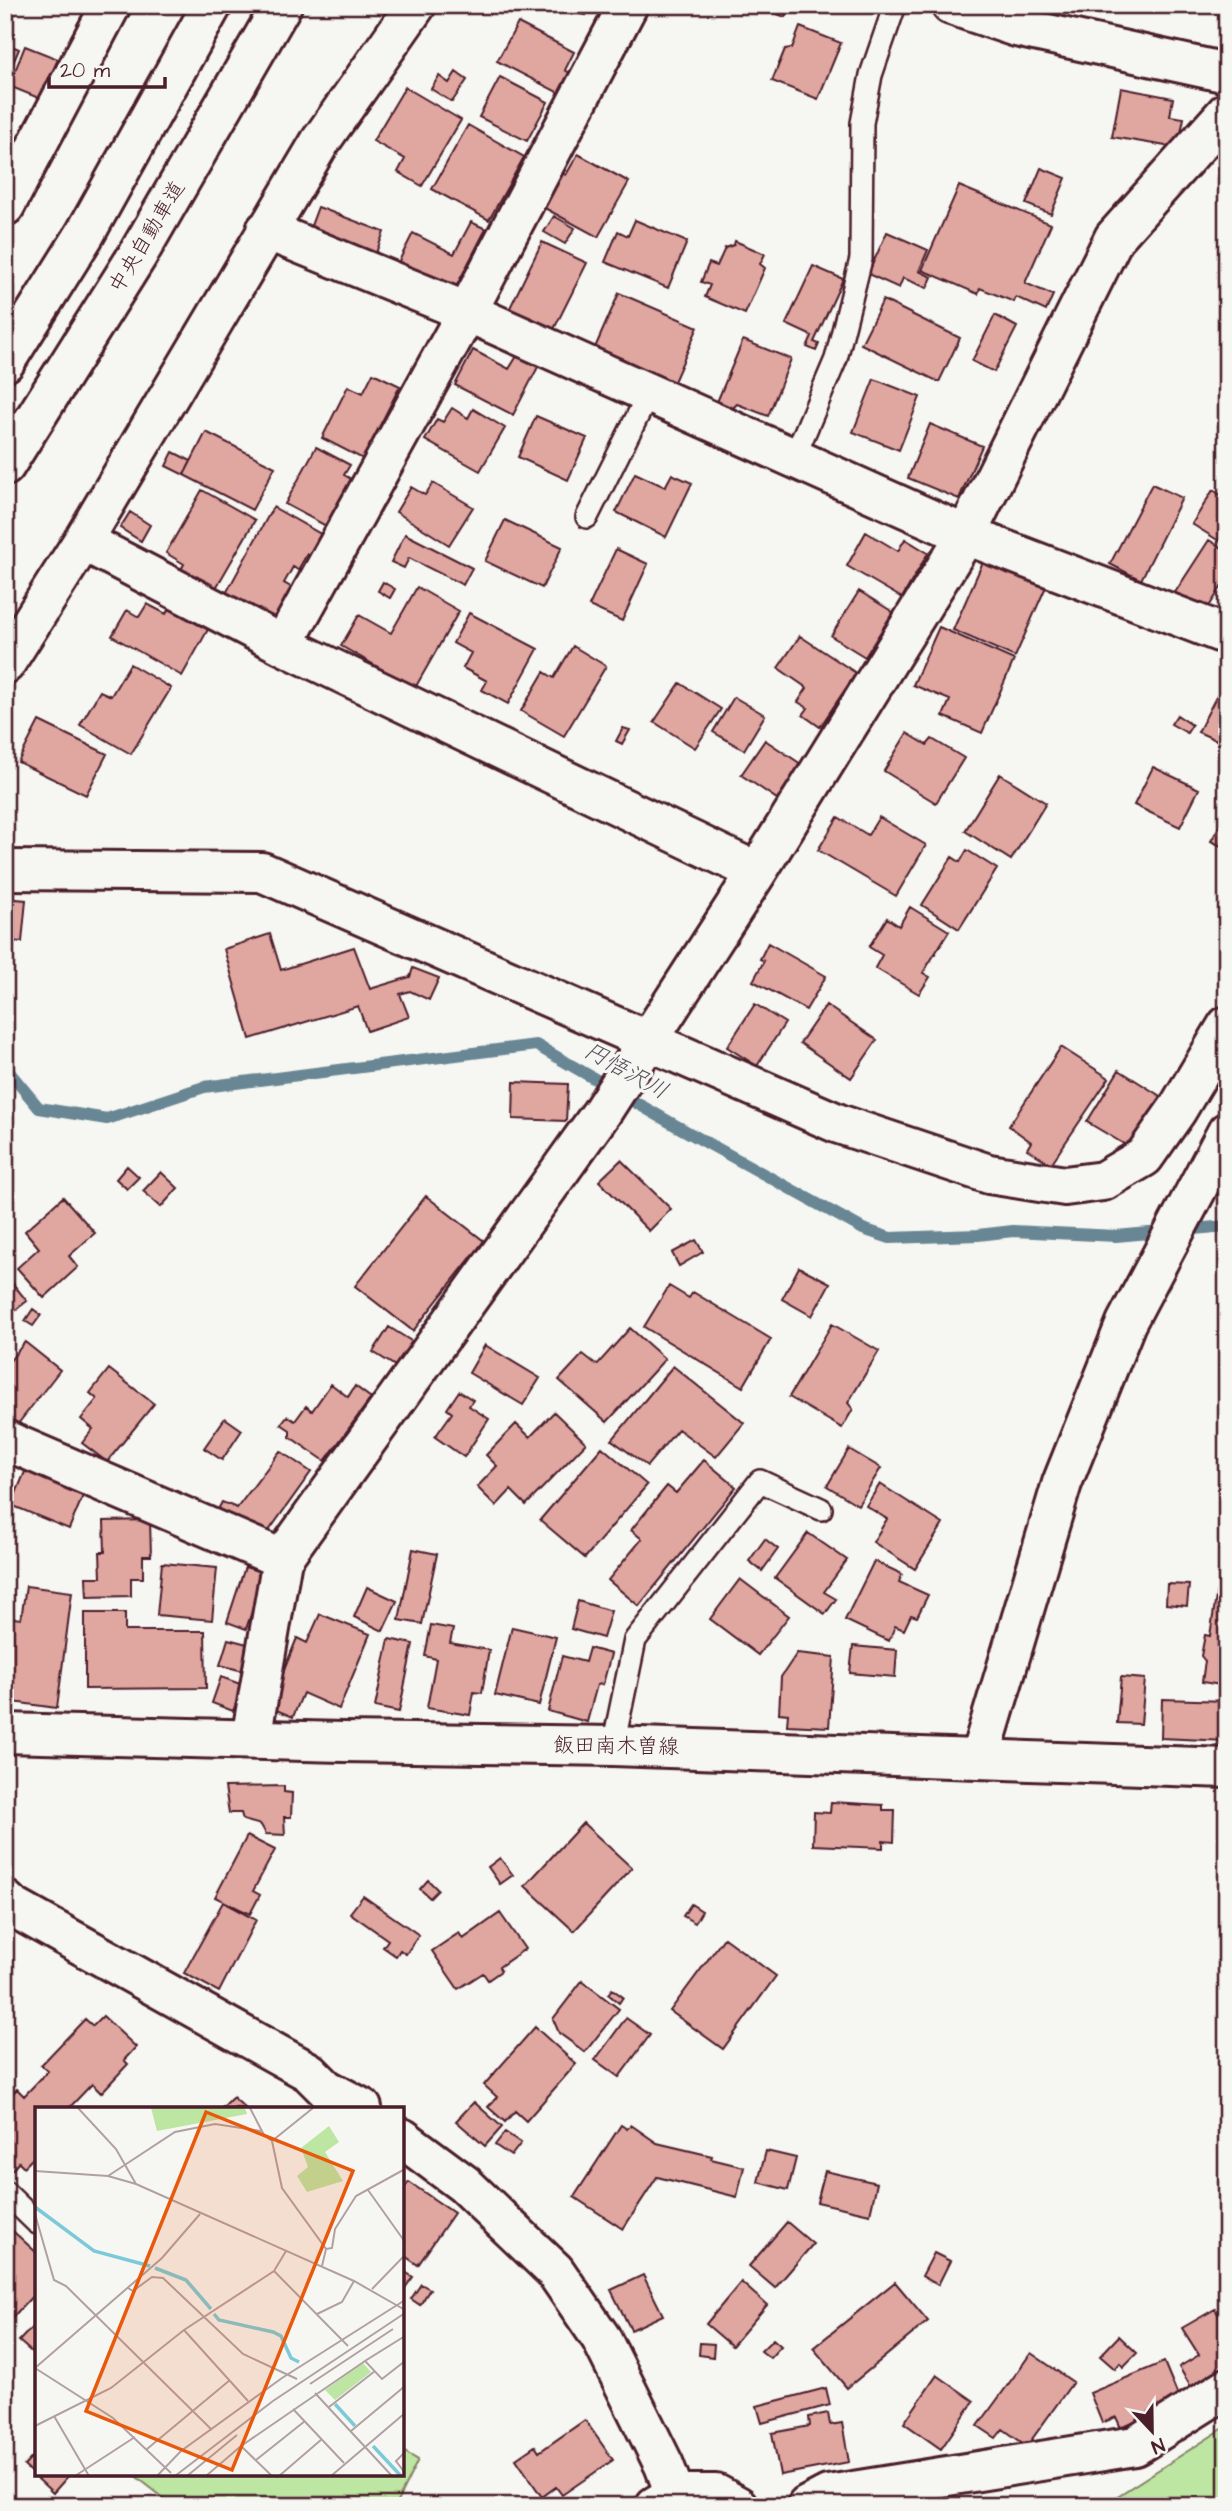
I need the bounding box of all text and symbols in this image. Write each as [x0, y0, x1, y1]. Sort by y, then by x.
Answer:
scale bar [49, 46, 164, 90]
text: 20 m [60, 56, 111, 85]
street label: 中央自動車道 [102, 176, 192, 298]
water label: 円悟沢川 [578, 1035, 674, 1107]
street label: 飯田南木曽線 [553, 1730, 679, 1762]
inset map [35, 2107, 404, 2476]
north arrow [1116, 2396, 1186, 2466]
text: N [1147, 2431, 1168, 2460]

